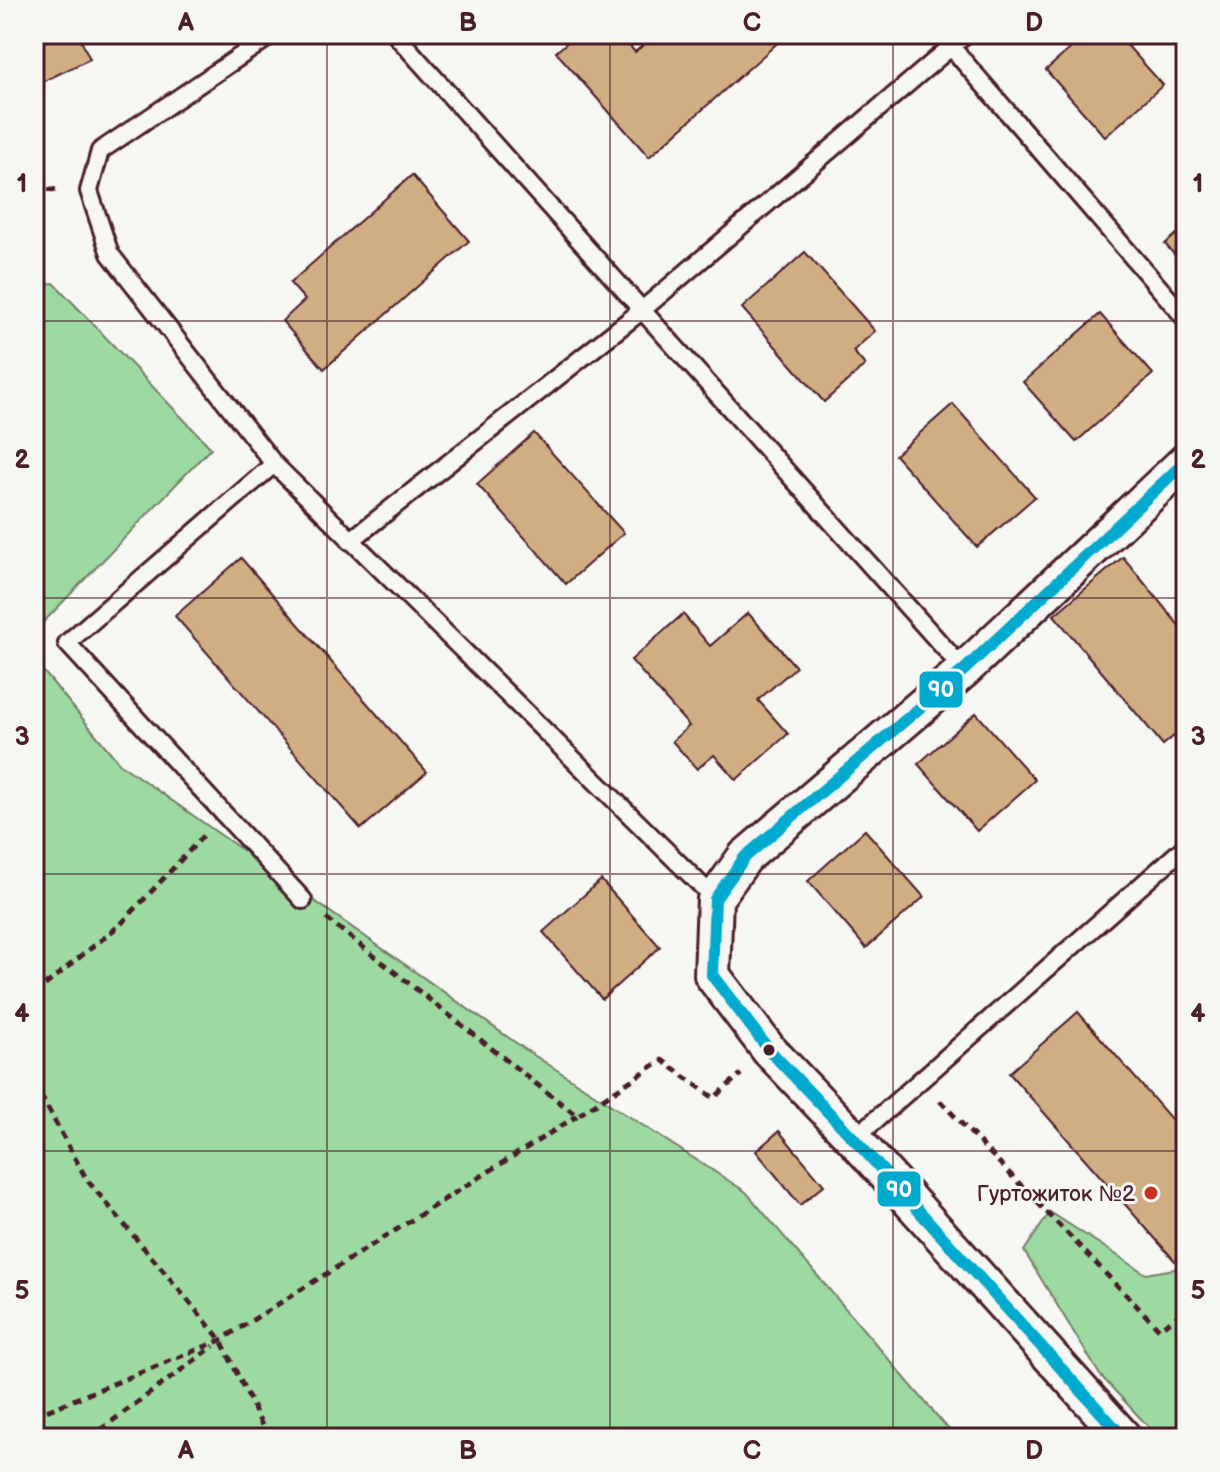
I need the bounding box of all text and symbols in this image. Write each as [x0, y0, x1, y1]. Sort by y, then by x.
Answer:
text: A [177, 8, 194, 39]
text: B [459, 8, 477, 39]
text: C [743, 8, 761, 39]
text: D [1025, 8, 1043, 39]
text: 1 [17, 169, 27, 200]
text: 1 [1193, 169, 1203, 200]
text: 2 [14, 445, 30, 476]
text: 2 [1190, 445, 1206, 476]
line badge: 90 [918, 670, 964, 709]
text: 90 [928, 677, 954, 704]
text: 3 [14, 722, 30, 753]
text: 3 [1190, 722, 1206, 753]
text: 4 [14, 999, 30, 1030]
text: 4 [1190, 999, 1206, 1030]
unlabelled marker [761, 1042, 777, 1058]
line badge: 90 [876, 1170, 922, 1208]
text: 90 [886, 1177, 912, 1204]
place label: Гуртожиток №2 [977, 1181, 1135, 1208]
marker: Гуртожиток №2 [1142, 1184, 1160, 1202]
text: 5 [14, 1276, 30, 1307]
text: 5 [1190, 1276, 1206, 1307]
text: A [177, 1436, 194, 1467]
text: B [459, 1436, 477, 1467]
text: C [743, 1436, 761, 1467]
text: D [1025, 1436, 1043, 1467]

